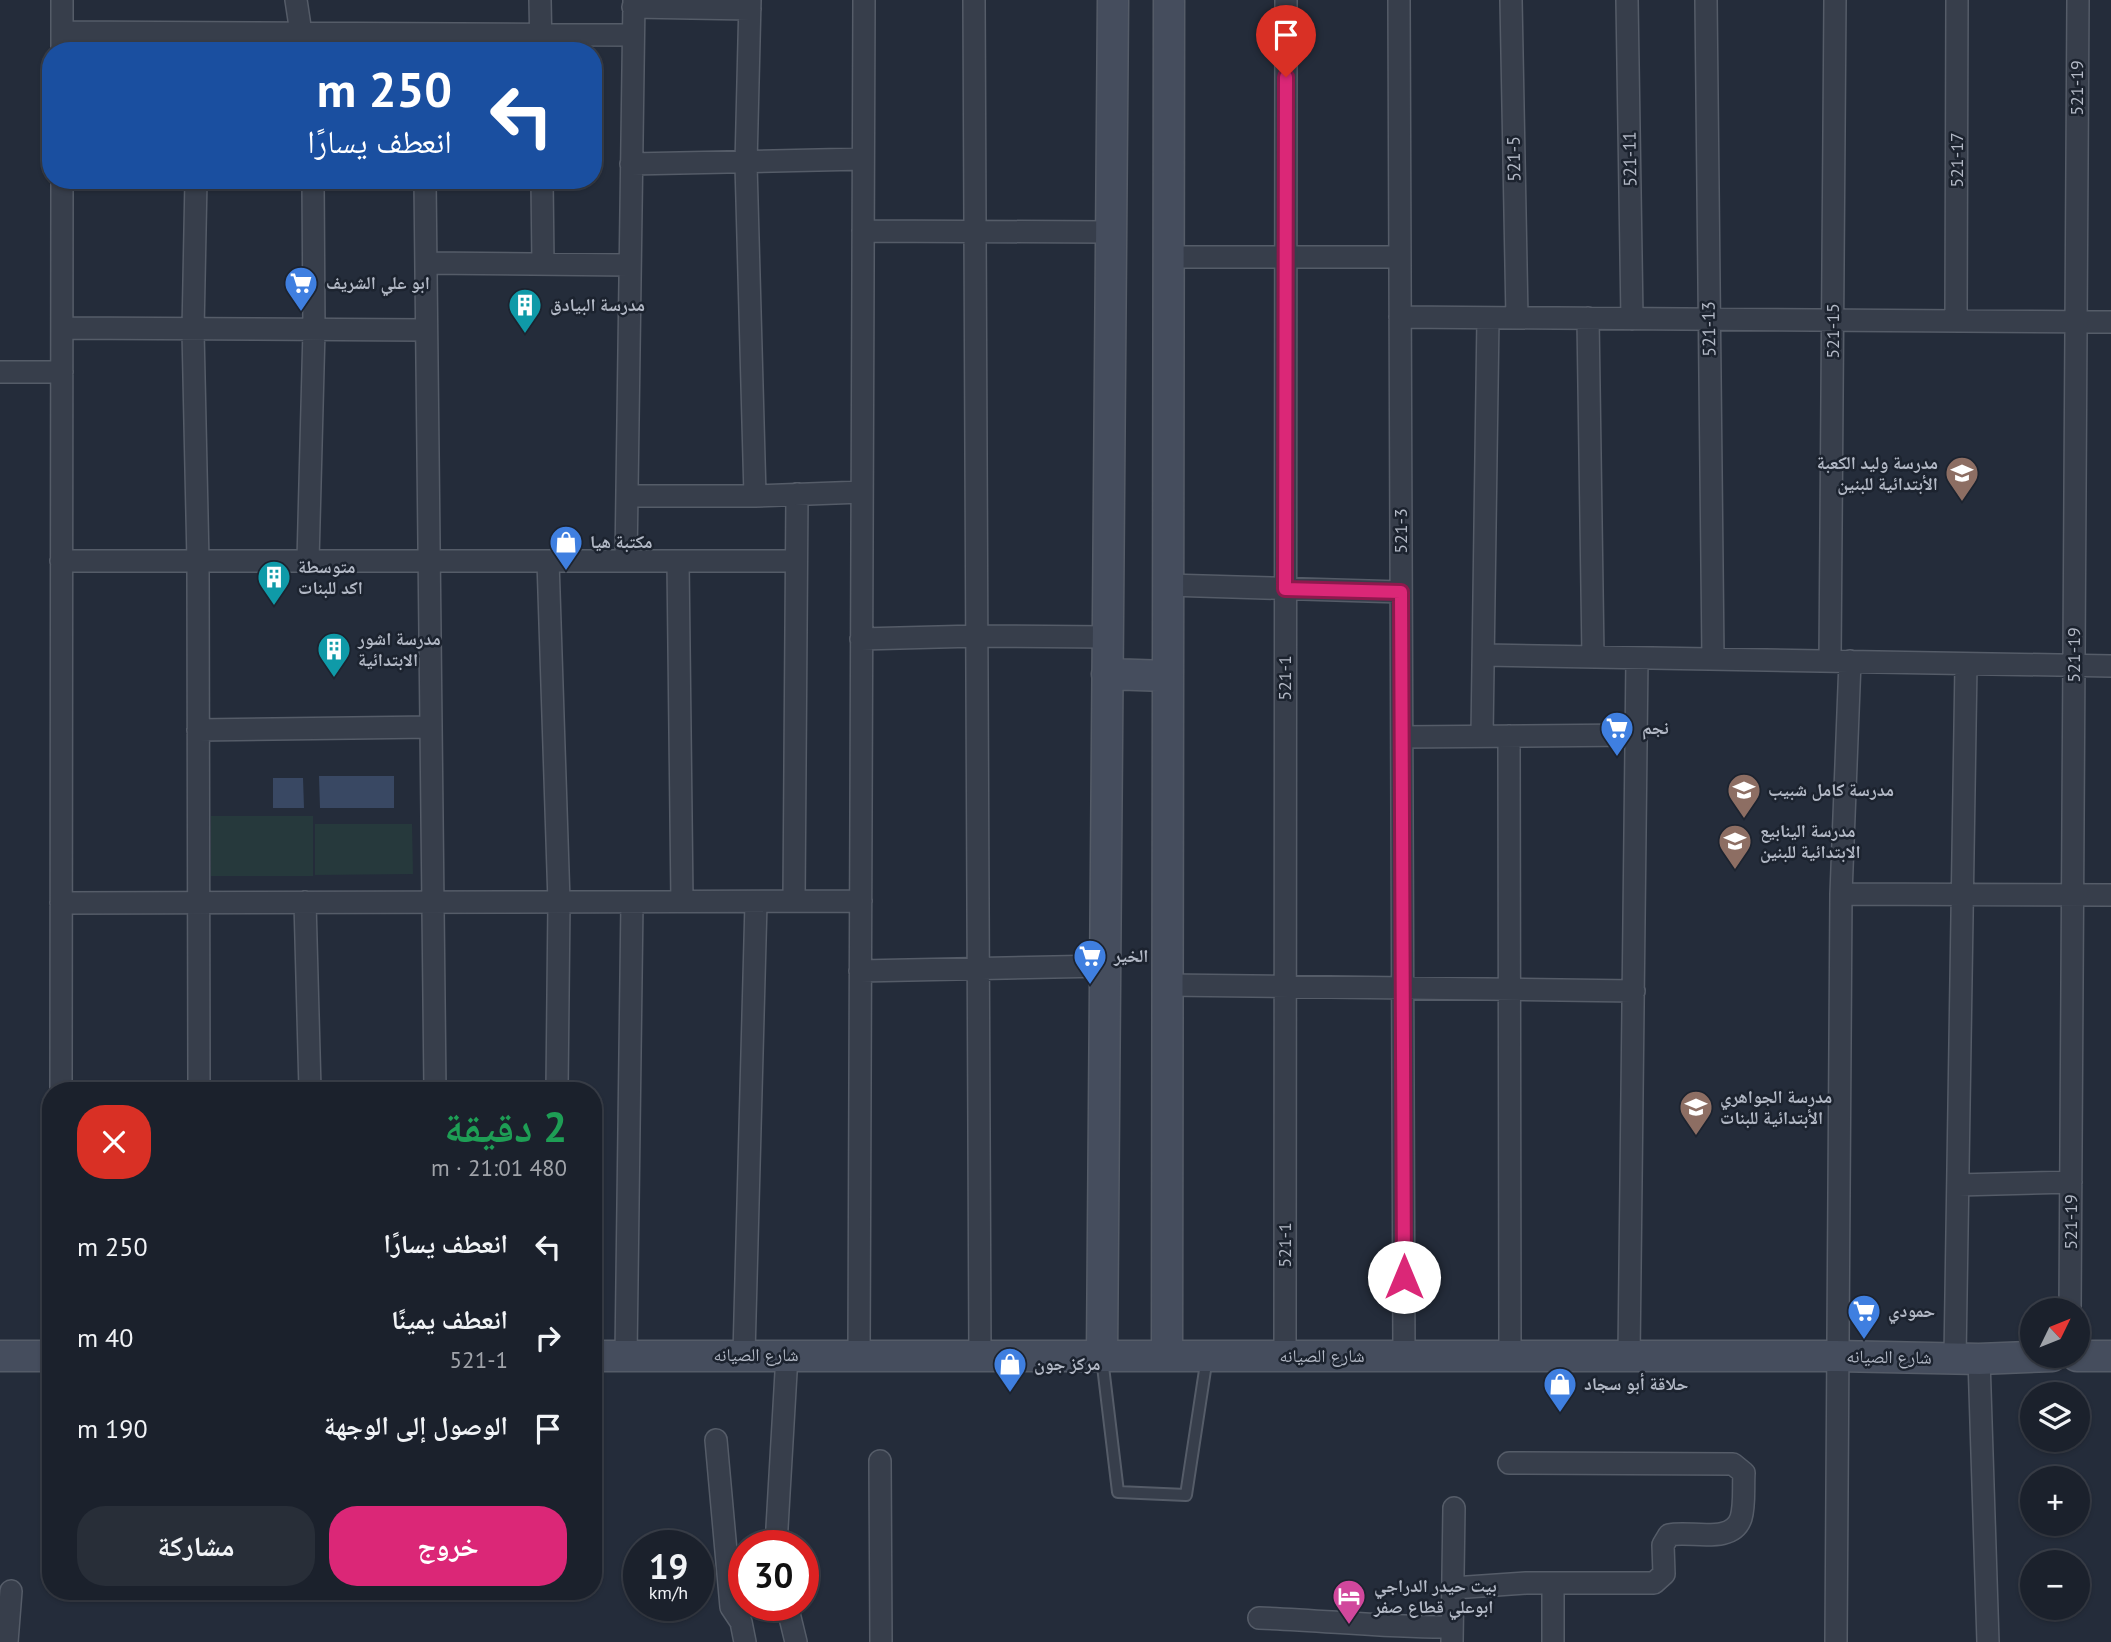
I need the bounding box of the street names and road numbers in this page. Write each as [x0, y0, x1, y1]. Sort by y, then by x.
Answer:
street label: 521-19 [2065, 60, 2088, 116]
street label: 521-11 [1618, 131, 1641, 187]
street label: 521-17 [1945, 132, 1968, 188]
street label: 521-5 [1502, 136, 1525, 182]
street label: 521-13 [1697, 301, 1720, 357]
street label: 521-15 [1821, 303, 1844, 359]
street label: 521-3 [1389, 508, 1412, 554]
street label: 521-19 [2062, 627, 2085, 683]
street label: 521-1 [1273, 655, 1296, 701]
street label: 521-19 [2059, 1194, 2082, 1250]
street label: 521-1 [1273, 1222, 1296, 1268]
street label: شارع الصيانه [713, 1343, 799, 1366]
street label: شارع الصيانه [1279, 1344, 1365, 1367]
street label: شارع الصيانه [1846, 1344, 1932, 1369]

